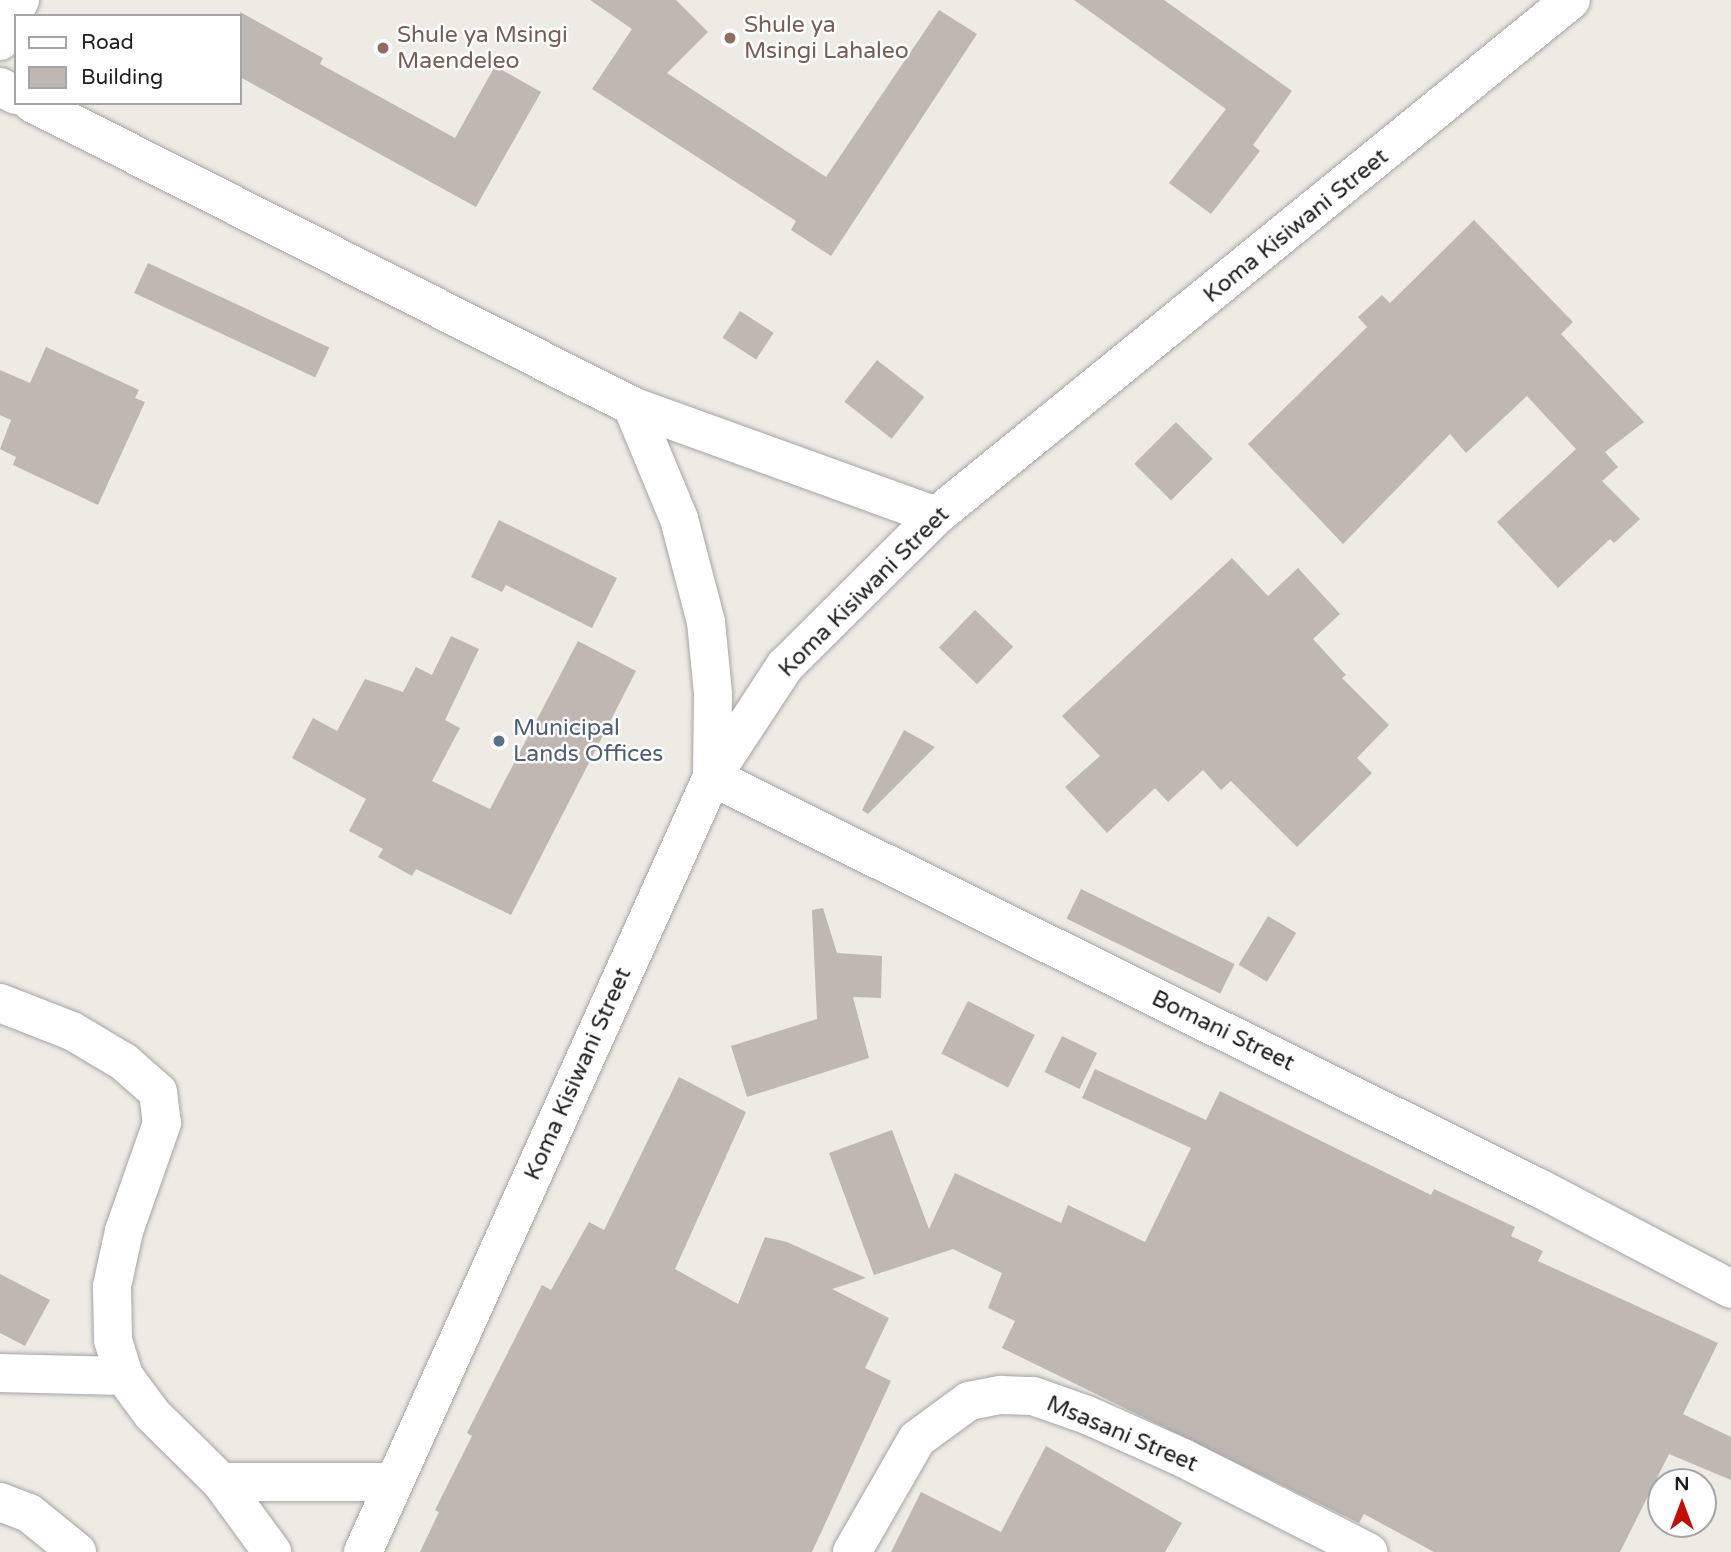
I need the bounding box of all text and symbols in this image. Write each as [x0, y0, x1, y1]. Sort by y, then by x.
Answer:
place label: Shule ya Msingi Lahaleo [744, 11, 909, 65]
legend [14, 14, 242, 105]
place label: Shule ya Msingi Maendeleo [397, 21, 568, 75]
text: Road [81, 30, 134, 55]
marker: Shule ya Msingi Lahaleo [722, 30, 738, 46]
marker: Shule ya Msingi Maendeleo [375, 40, 391, 56]
text: Building [81, 65, 163, 90]
street label: Koma Kisiwani Street [1198, 143, 1394, 309]
street label: Koma Kisiwani Street [773, 501, 955, 683]
place label: Municipal Lands Offices [513, 714, 663, 768]
marker: Municipal Lands Offices [491, 733, 507, 749]
street label: Koma Kisiwani Street [519, 963, 637, 1185]
street label: Bomani Street [1147, 985, 1299, 1077]
street label: Msasani Street [1042, 1390, 1202, 1478]
north arrow [1647, 1468, 1717, 1538]
text: N [1674, 1473, 1690, 1495]

